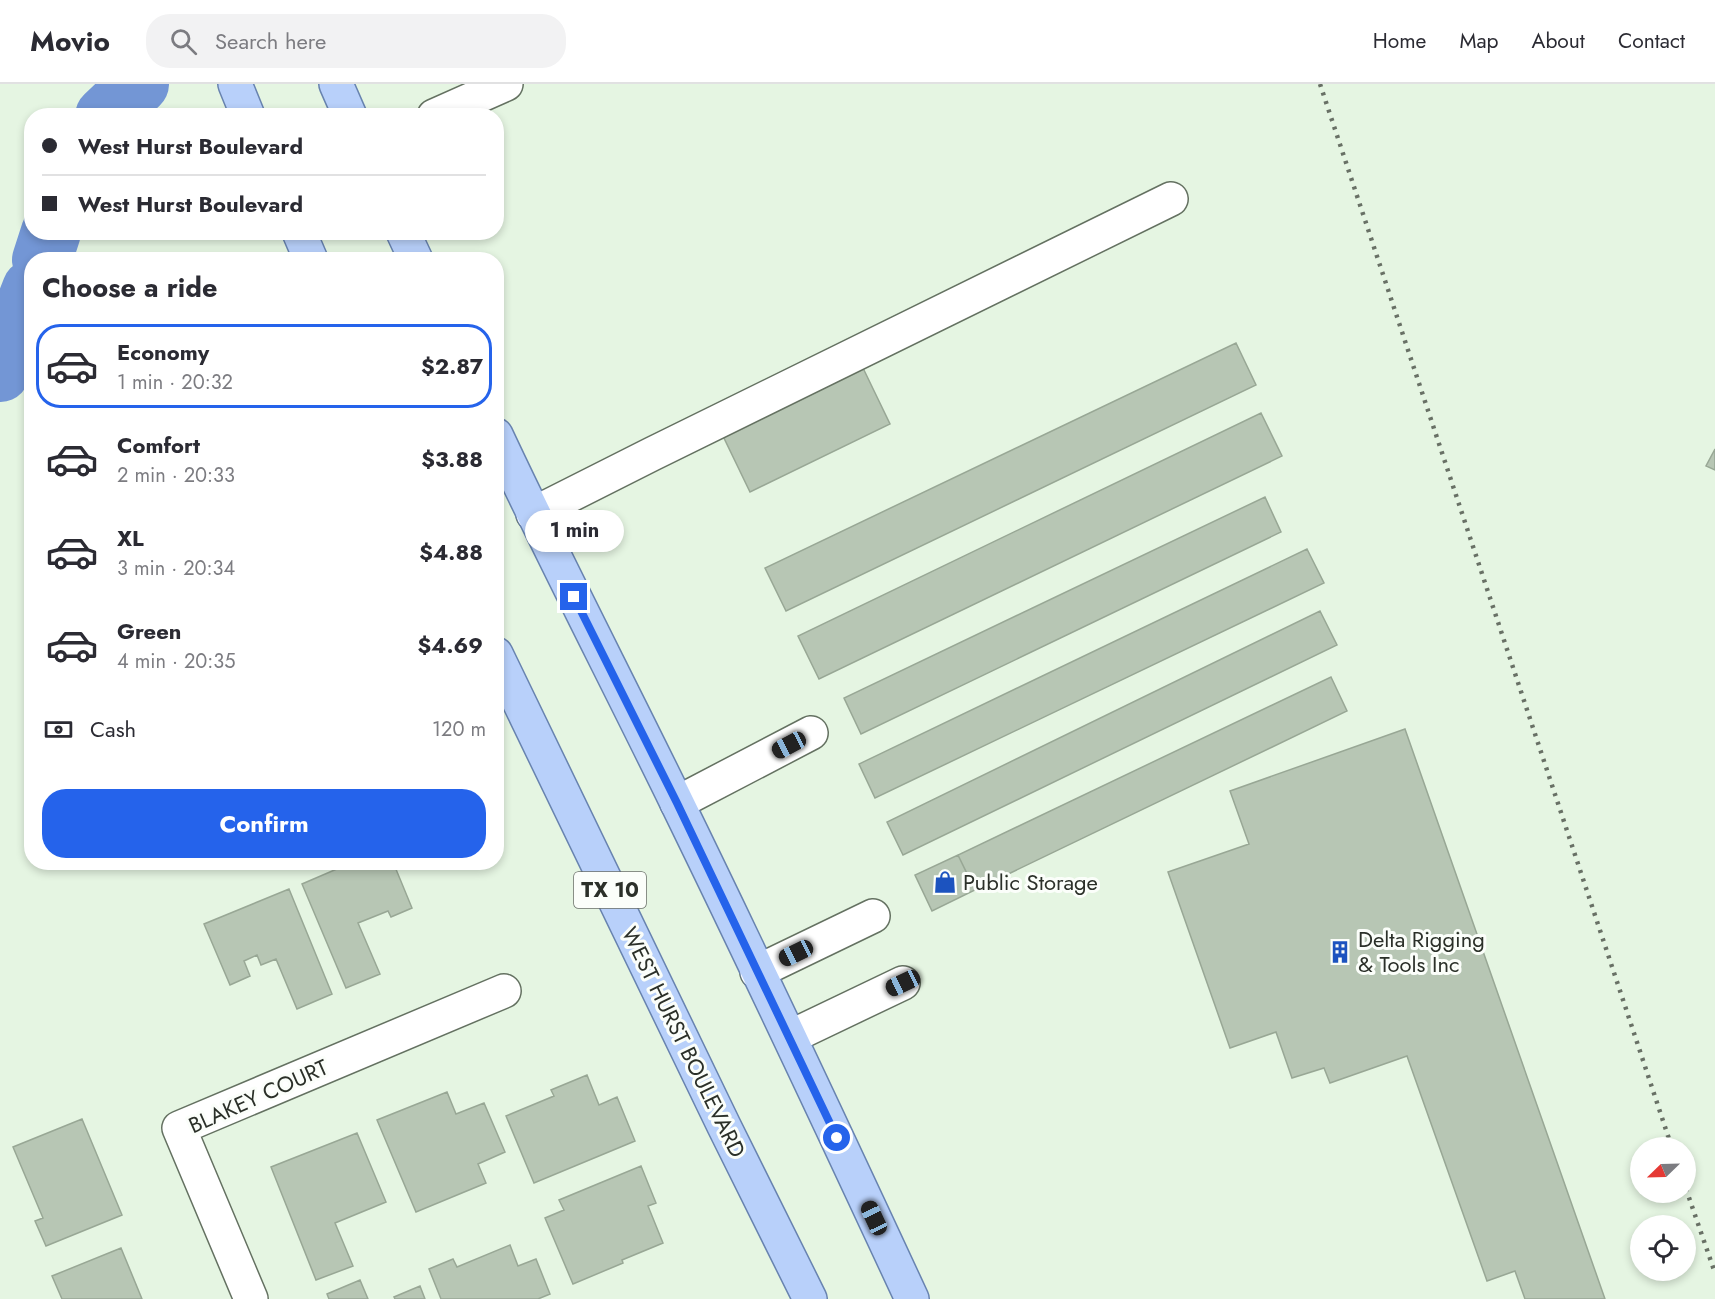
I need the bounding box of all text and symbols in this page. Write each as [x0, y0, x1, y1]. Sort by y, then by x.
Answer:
search box [146, 14, 566, 68]
text: Movio [30, 21, 110, 62]
icon: search [167, 25, 200, 58]
text: Search here [215, 25, 326, 57]
text: Home [1373, 26, 1426, 56]
text: Map [1459, 26, 1499, 56]
text: About [1532, 26, 1585, 56]
text: Contact [1618, 26, 1685, 56]
text: West Hurst Boulevard [78, 130, 303, 162]
text: West Hurst Boulevard [78, 188, 303, 220]
text: Choose a ride [42, 268, 217, 307]
text: Economy [117, 336, 209, 368]
icon: car [45, 339, 99, 393]
text: $2.87 [421, 350, 483, 382]
text: 1 min · 20:32 [117, 368, 233, 397]
text: Comfort [117, 429, 200, 461]
icon: car [45, 432, 99, 486]
text: $3.88 [421, 443, 483, 475]
text: 2 min · 20:33 [117, 461, 235, 490]
callout: 1 min [524, 510, 624, 552]
text: 1 min [550, 516, 599, 545]
text: XL [117, 522, 144, 554]
icon: car [45, 525, 99, 579]
text: $4.88 [419, 536, 483, 568]
text: 3 min · 20:34 [117, 554, 235, 583]
route end [560, 583, 587, 610]
text: Green [117, 615, 181, 647]
icon: car [45, 618, 99, 672]
text: $4.69 [417, 629, 483, 661]
text: 4 min · 20:35 [117, 647, 236, 676]
icon: cash [42, 713, 75, 746]
text: Cash [90, 713, 136, 745]
text: 120 m [432, 715, 486, 744]
car [769, 729, 809, 761]
button: Confirm [42, 789, 486, 858]
place label: Public Storage [963, 866, 1098, 898]
shop icon: Public Storage [932, 869, 958, 895]
road number: TX 10 [574, 872, 646, 908]
street label: WEST HURST BOULEVARD [614, 921, 754, 1163]
place label: Delta Rigging & Tools Inc [1358, 923, 1485, 980]
car [776, 937, 816, 969]
building icon: Delta Rigging & Tools Inc [1327, 939, 1353, 965]
car [883, 967, 923, 999]
street label: BLAKEY COURT [183, 1051, 334, 1141]
route start [823, 1124, 850, 1151]
north arrow [1630, 1137, 1696, 1203]
map controls [1630, 1137, 1696, 1281]
car [858, 1198, 890, 1238]
button: locate [1630, 1215, 1696, 1281]

